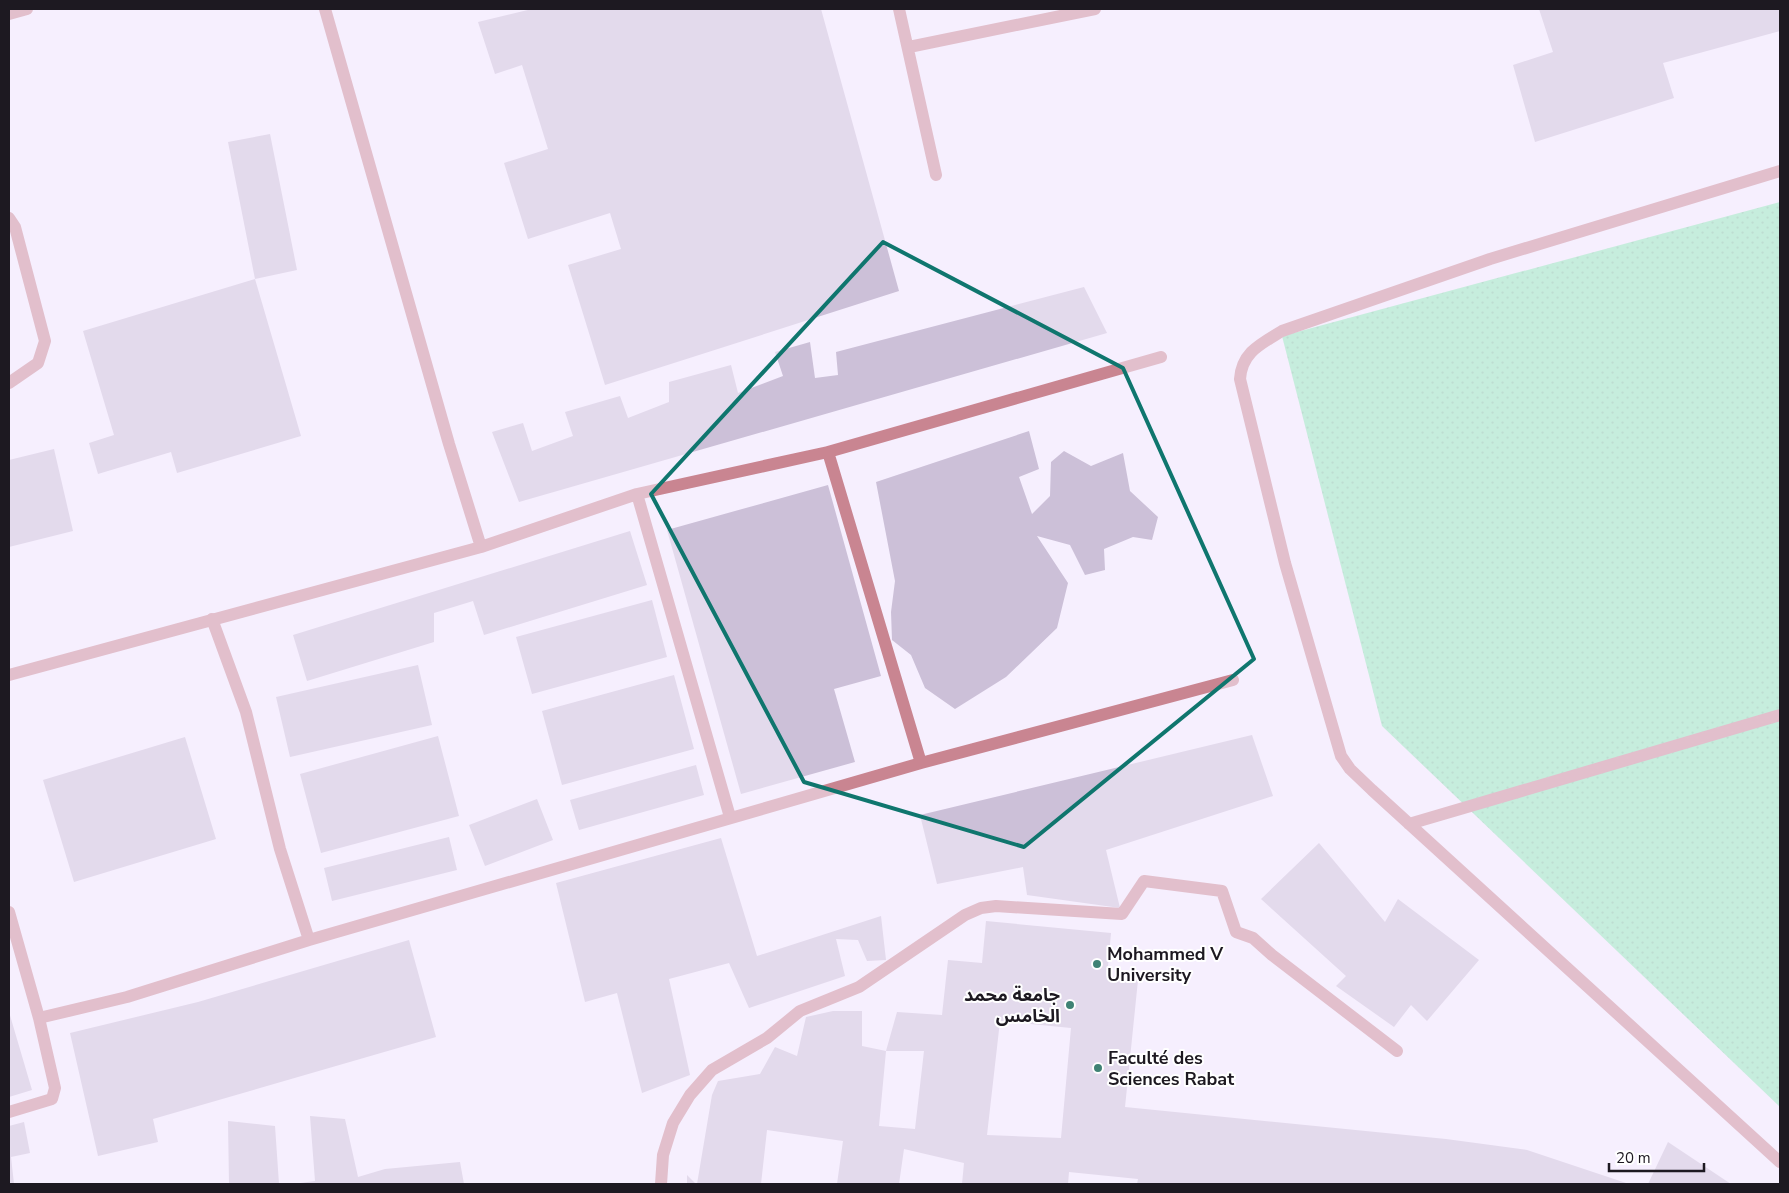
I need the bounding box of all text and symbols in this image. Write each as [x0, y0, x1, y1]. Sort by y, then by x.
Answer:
place label: Mohammed V University [1107, 942, 1224, 987]
marker: Mohammed V University [1091, 958, 1103, 970]
place label: جامعة محمد الخامس [964, 983, 1060, 1028]
marker: جامعة محمد الخامس [1064, 999, 1076, 1011]
place label: Faculté des Sciences Rabat [1108, 1046, 1234, 1091]
marker: Faculté des Sciences Rabat [1092, 1062, 1104, 1074]
scale bar [1609, 1140, 1704, 1172]
text: 20 m [1616, 1148, 1651, 1168]

